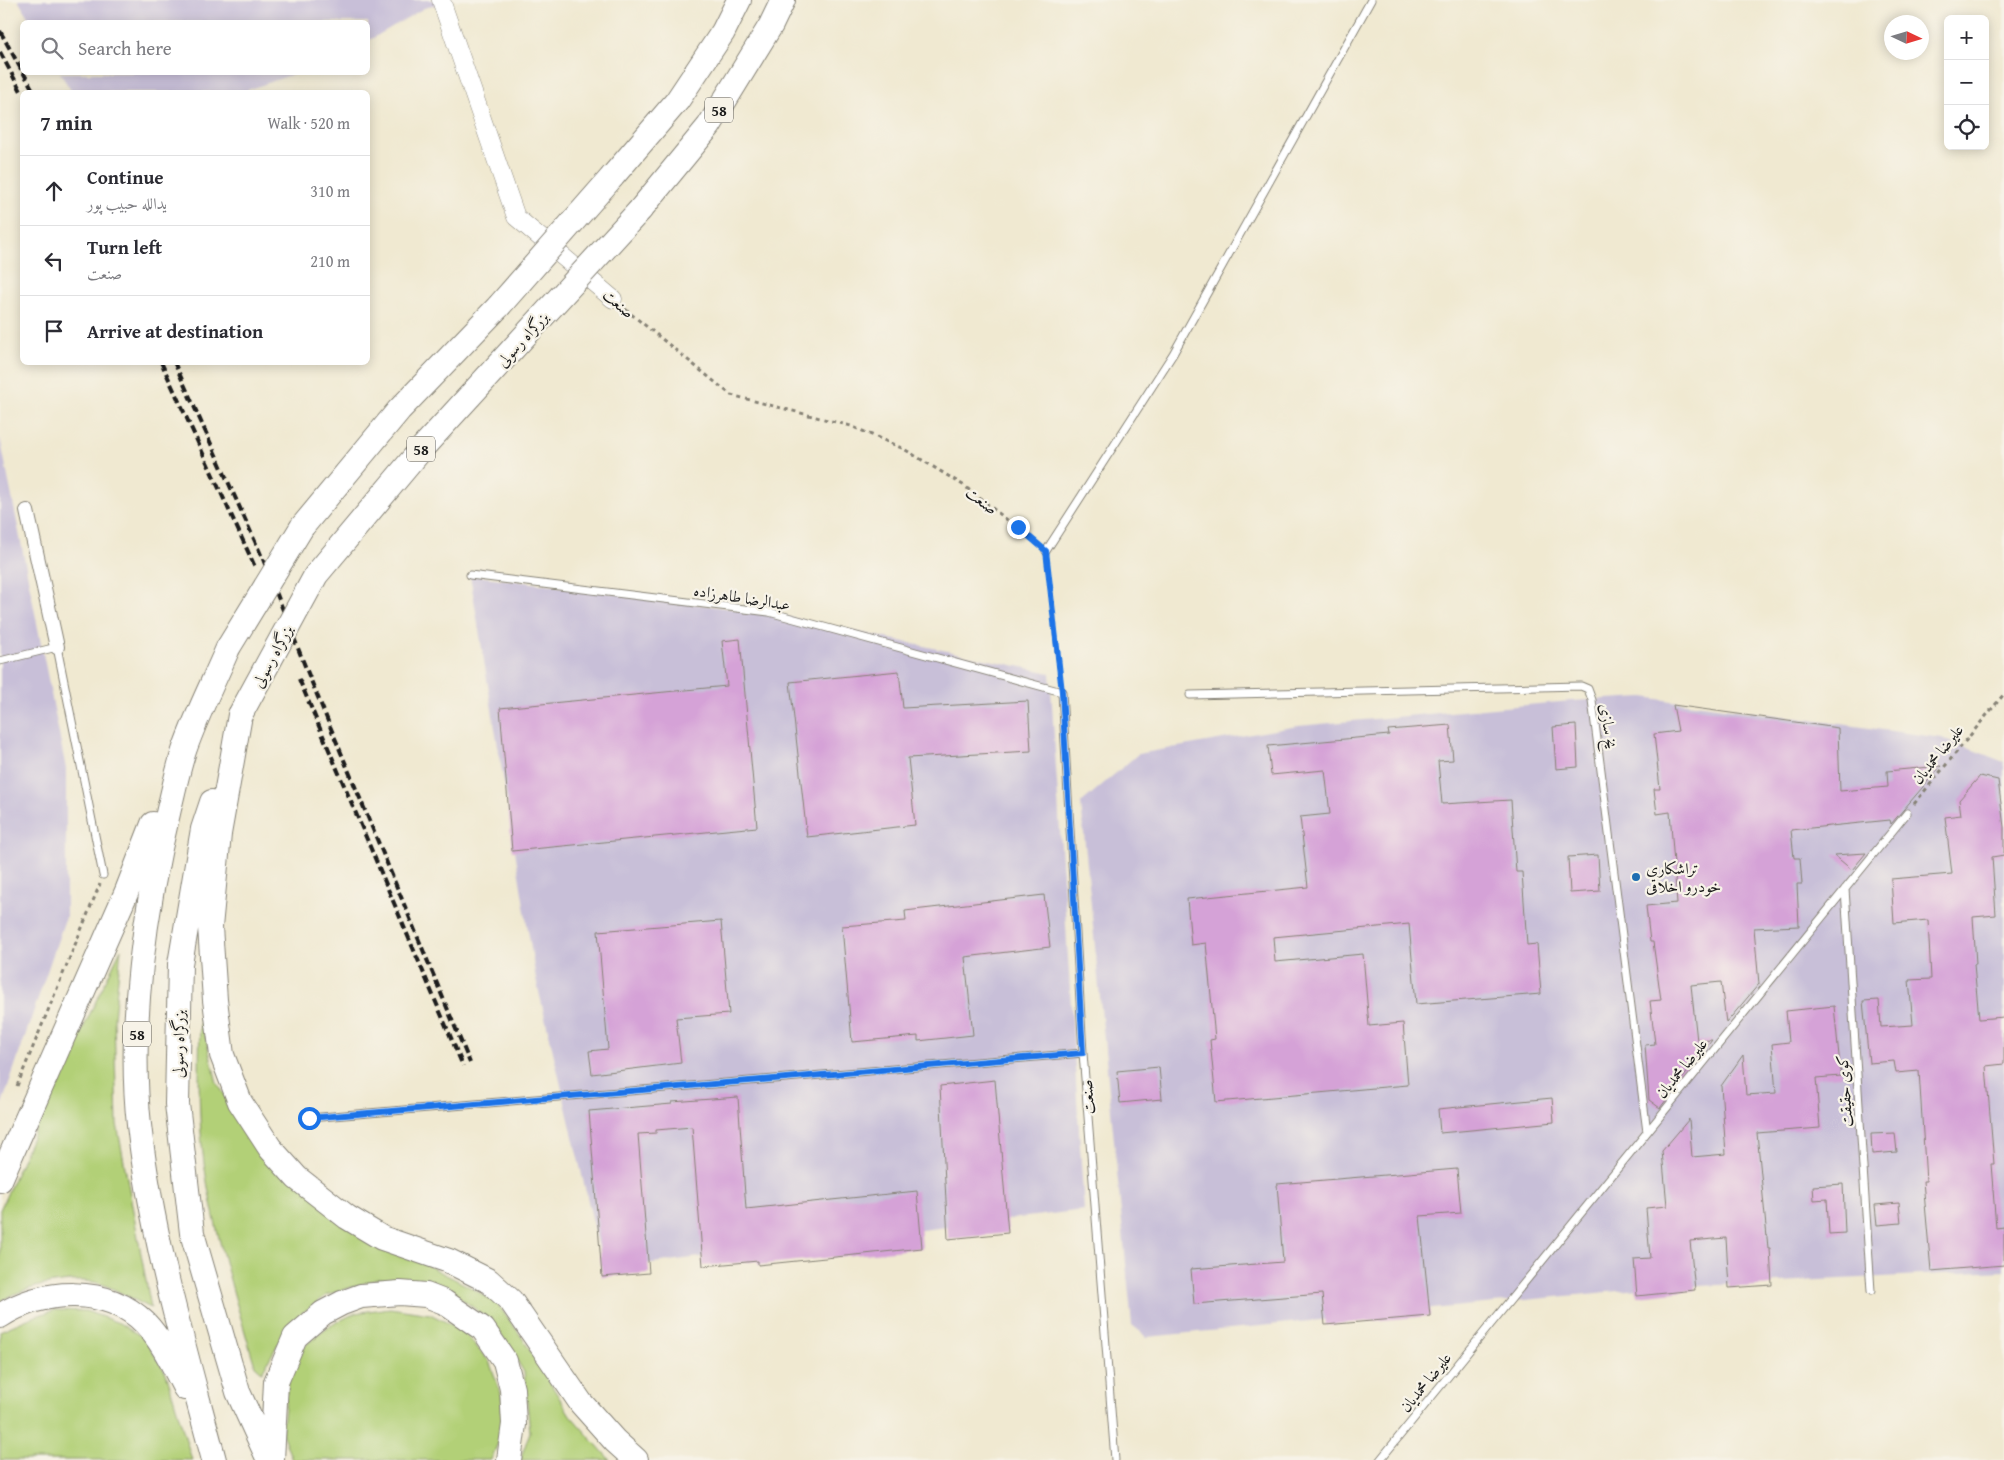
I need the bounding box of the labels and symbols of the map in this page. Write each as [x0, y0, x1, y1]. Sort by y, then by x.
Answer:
north arrow [1884, 15, 1929, 60]
road number: 58 [705, 98, 733, 122]
street label: صنعت [598, 283, 640, 323]
street label: بزرگراه رسولی [490, 306, 554, 372]
road number: 58 [407, 436, 435, 462]
street label: صنعت [961, 480, 1003, 520]
route end [1007, 516, 1030, 539]
street label: عبدالرضا طاهرزاده [692, 578, 792, 616]
street label: بزرگراه رسولی [245, 620, 299, 692]
street label: یخ سازی [1592, 702, 1624, 753]
street label: علیرضا محمدیان [1905, 719, 1969, 789]
place label: تراشکاری خودرو اخلاقی [1646, 856, 1721, 898]
marker: تراشکاری خودرو اخلاقی [1630, 871, 1642, 883]
street label: بزرگراه رسولی [165, 1010, 191, 1078]
road number: 58 [123, 1022, 151, 1046]
street label: علیرضا محمدیان [1649, 1033, 1713, 1103]
street label: کوی حقیقت [1830, 1054, 1858, 1128]
street label: صنعت [1074, 1078, 1100, 1116]
route start [298, 1107, 321, 1130]
street label: علیرضا محمدیان [1393, 1347, 1457, 1417]

